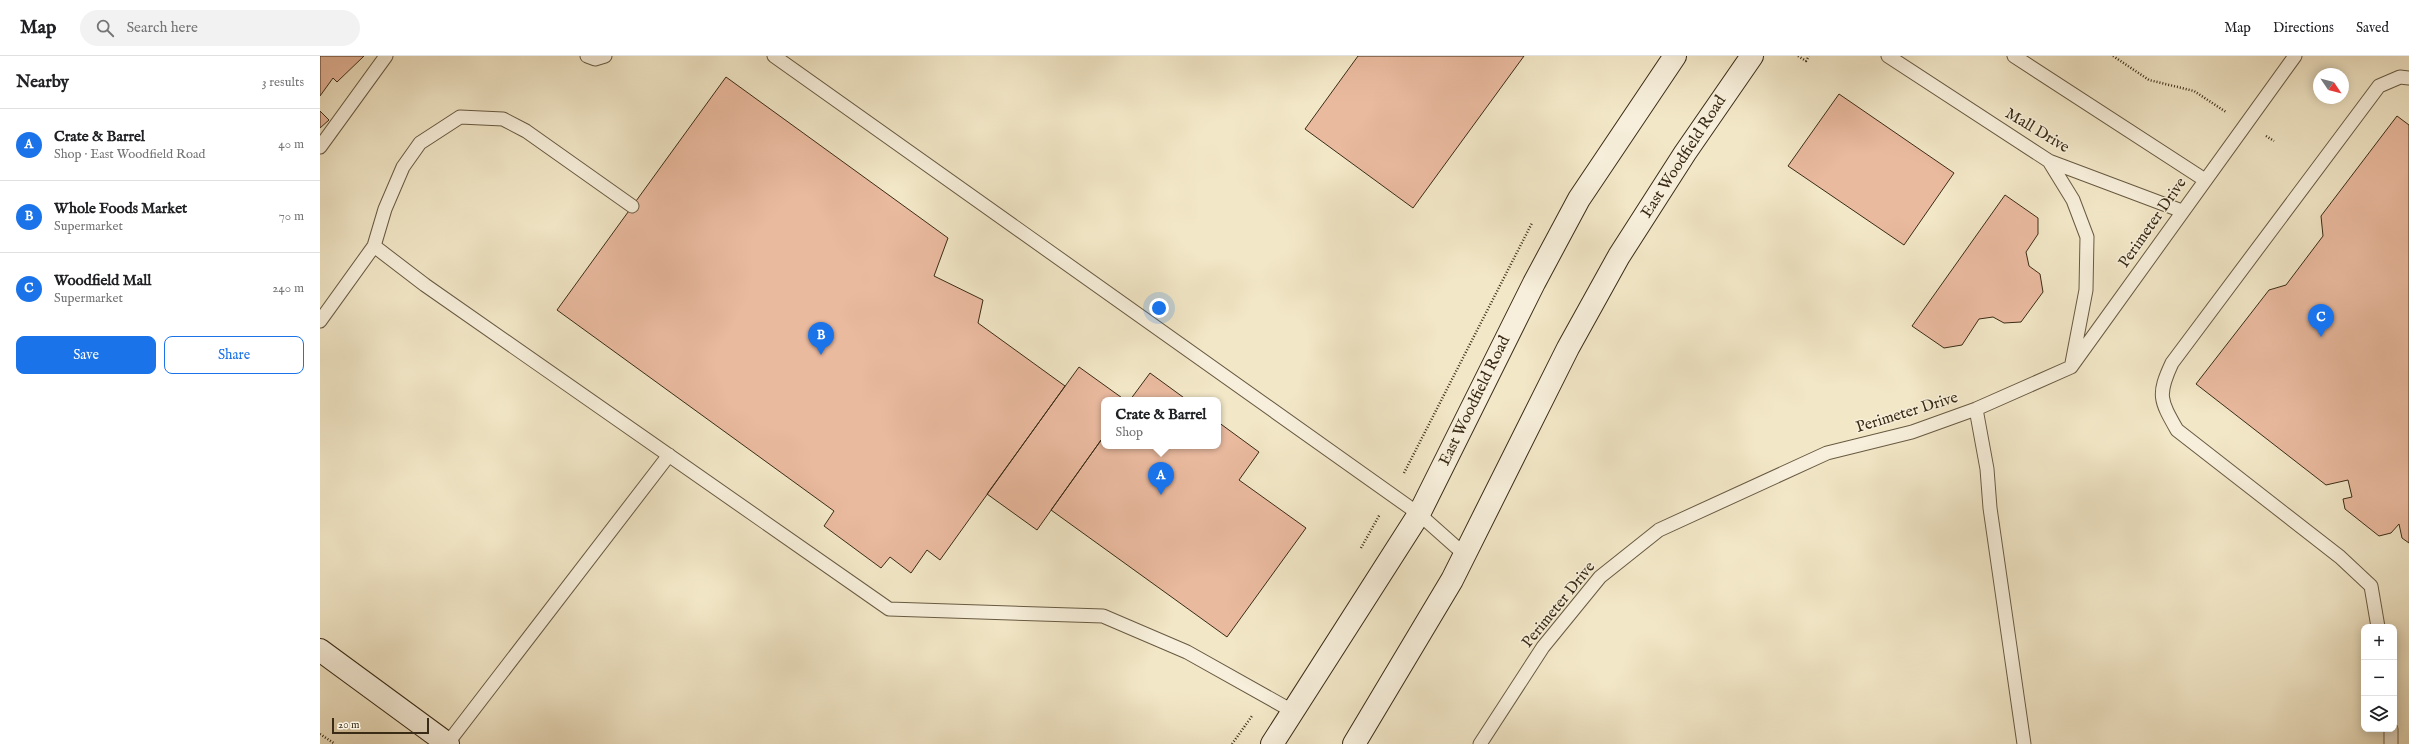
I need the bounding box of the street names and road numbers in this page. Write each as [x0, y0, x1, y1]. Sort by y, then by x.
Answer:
street label: East Woodfield Road [1637, 92, 1731, 222]
street label: Mall Drive [2001, 104, 2073, 158]
street label: Perimeter Drive [2115, 174, 2191, 272]
street label: East Woodfield Road [1435, 332, 1515, 469]
street label: Perimeter Drive [1854, 388, 1960, 438]
street label: Perimeter Drive [1518, 558, 1600, 652]

